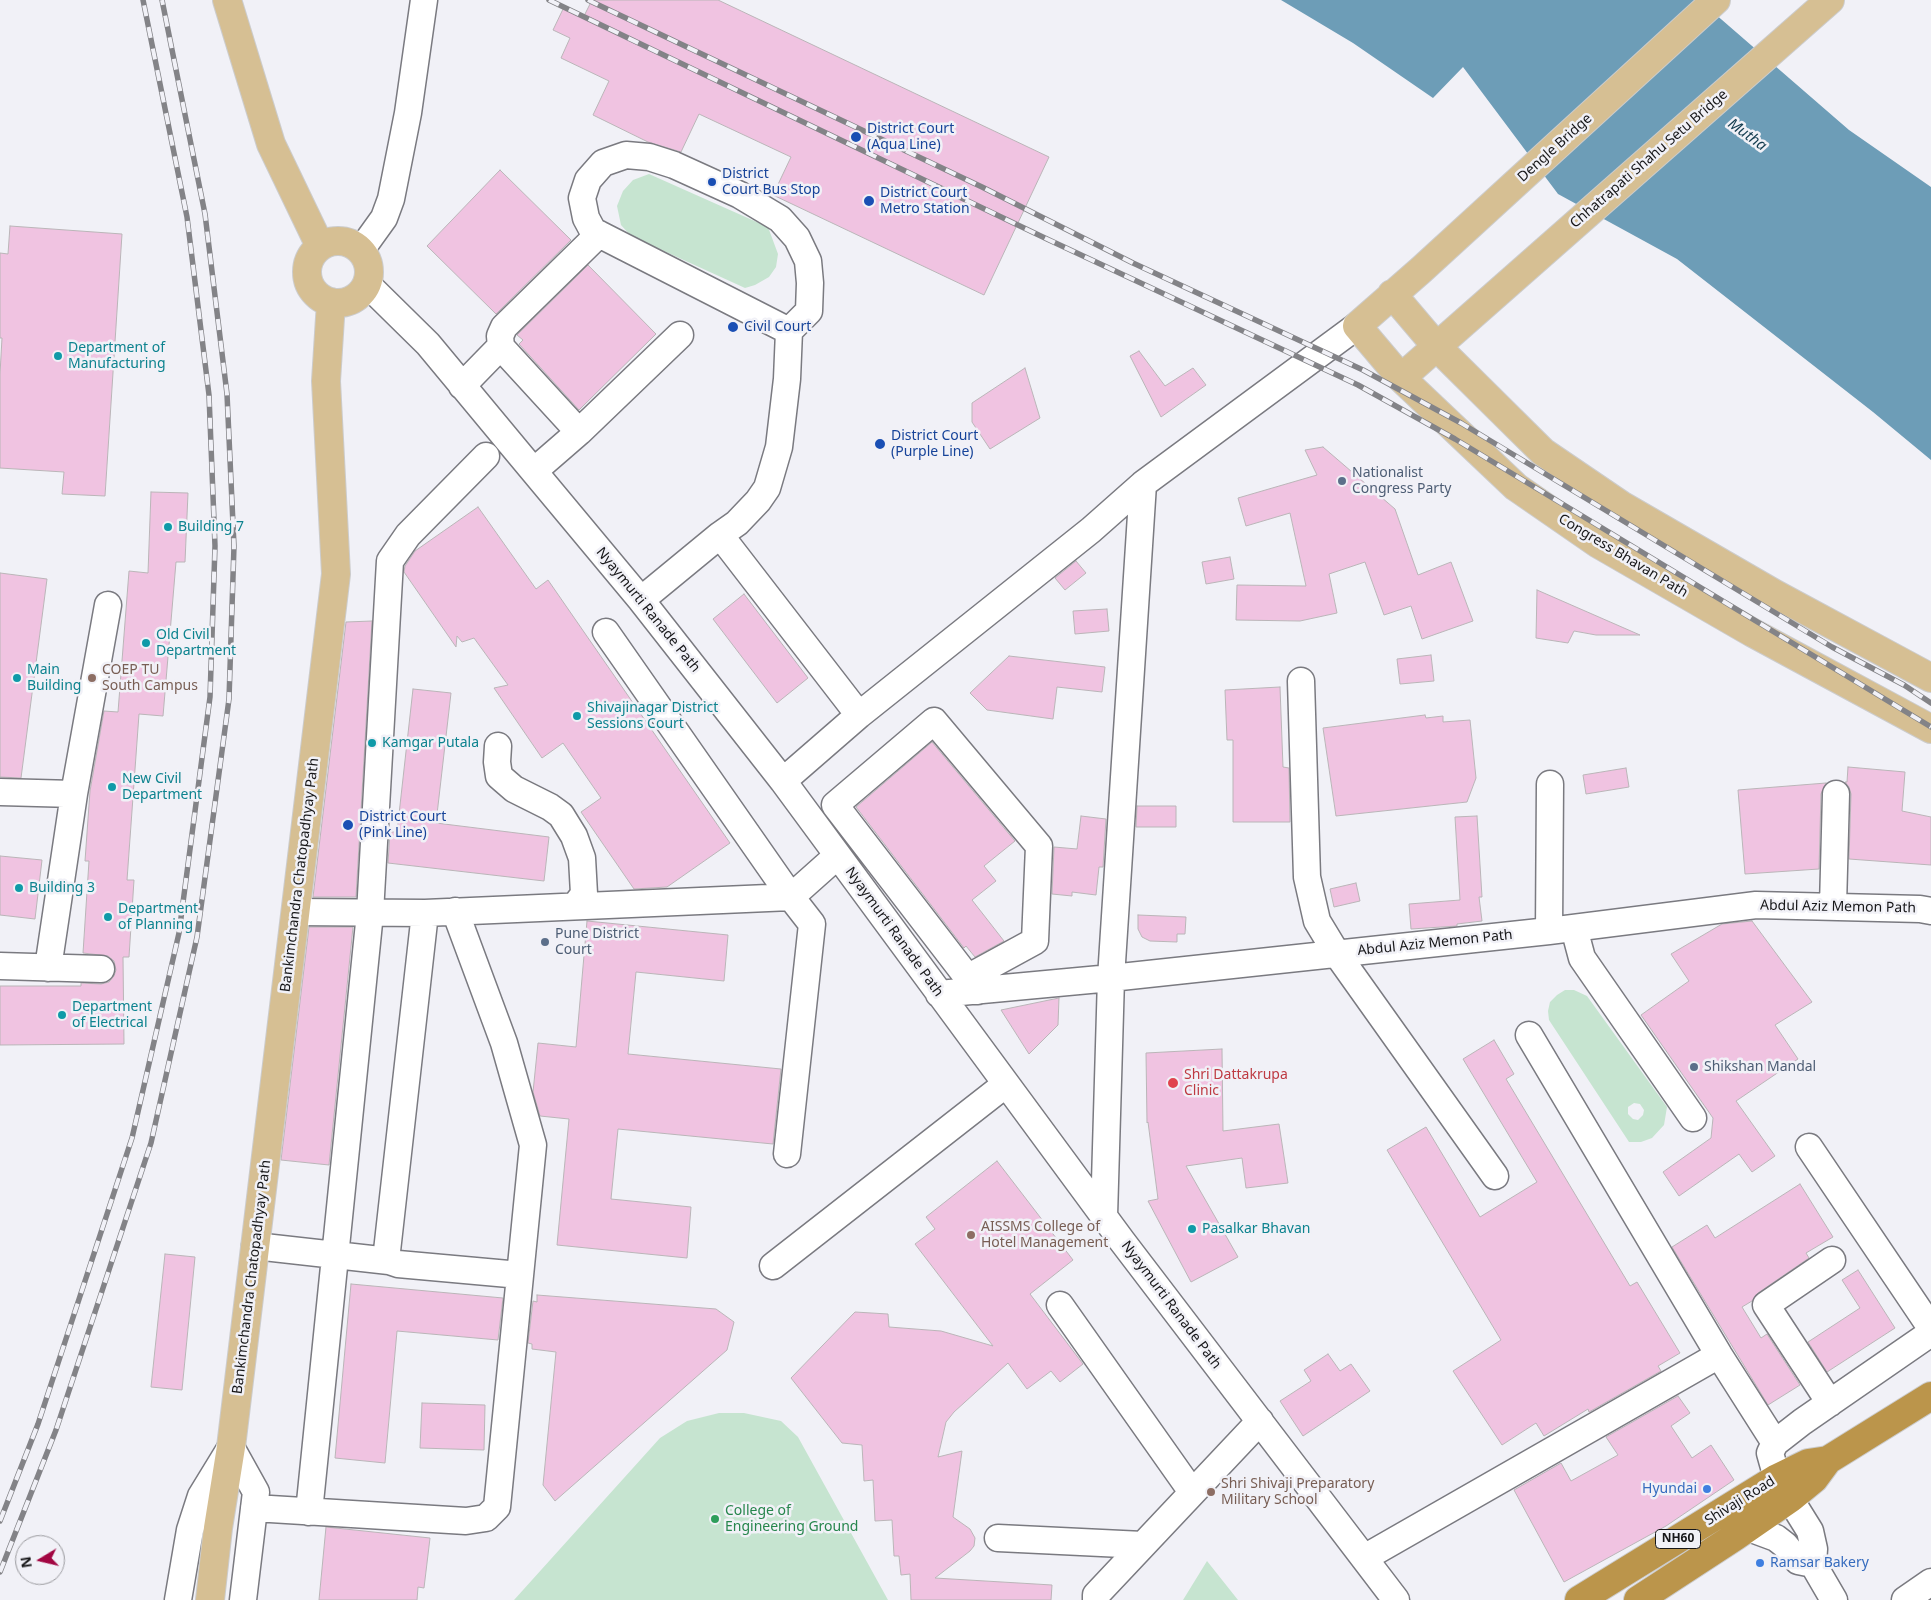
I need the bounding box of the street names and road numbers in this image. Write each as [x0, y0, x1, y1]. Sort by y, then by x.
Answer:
street label: Chhatrapati Shahu Setu Bridge [1567, 86, 1731, 232]
street label: Dengle Bridge [1514, 110, 1596, 186]
street label: Congress Bhavan Path [1555, 511, 1691, 601]
street label: Nyaymurti Ranade Path [592, 544, 704, 676]
street label: Bankimchandra Chatopadhyay Path [277, 757, 323, 993]
street label: Nyaymurti Ranade Path [841, 864, 947, 1000]
street label: Abdul Aziz Memon Path [1760, 897, 1916, 917]
street label: Abdul Aziz Memon Path [1357, 926, 1513, 960]
street label: Bankimchandra Chatopadhyay Path [229, 1159, 275, 1395]
street label: Nyaymurti Ranade Path [1117, 1238, 1225, 1372]
street label: Shivaji Road [1702, 1473, 1778, 1529]
road number: NH60 [1656, 1530, 1700, 1548]

